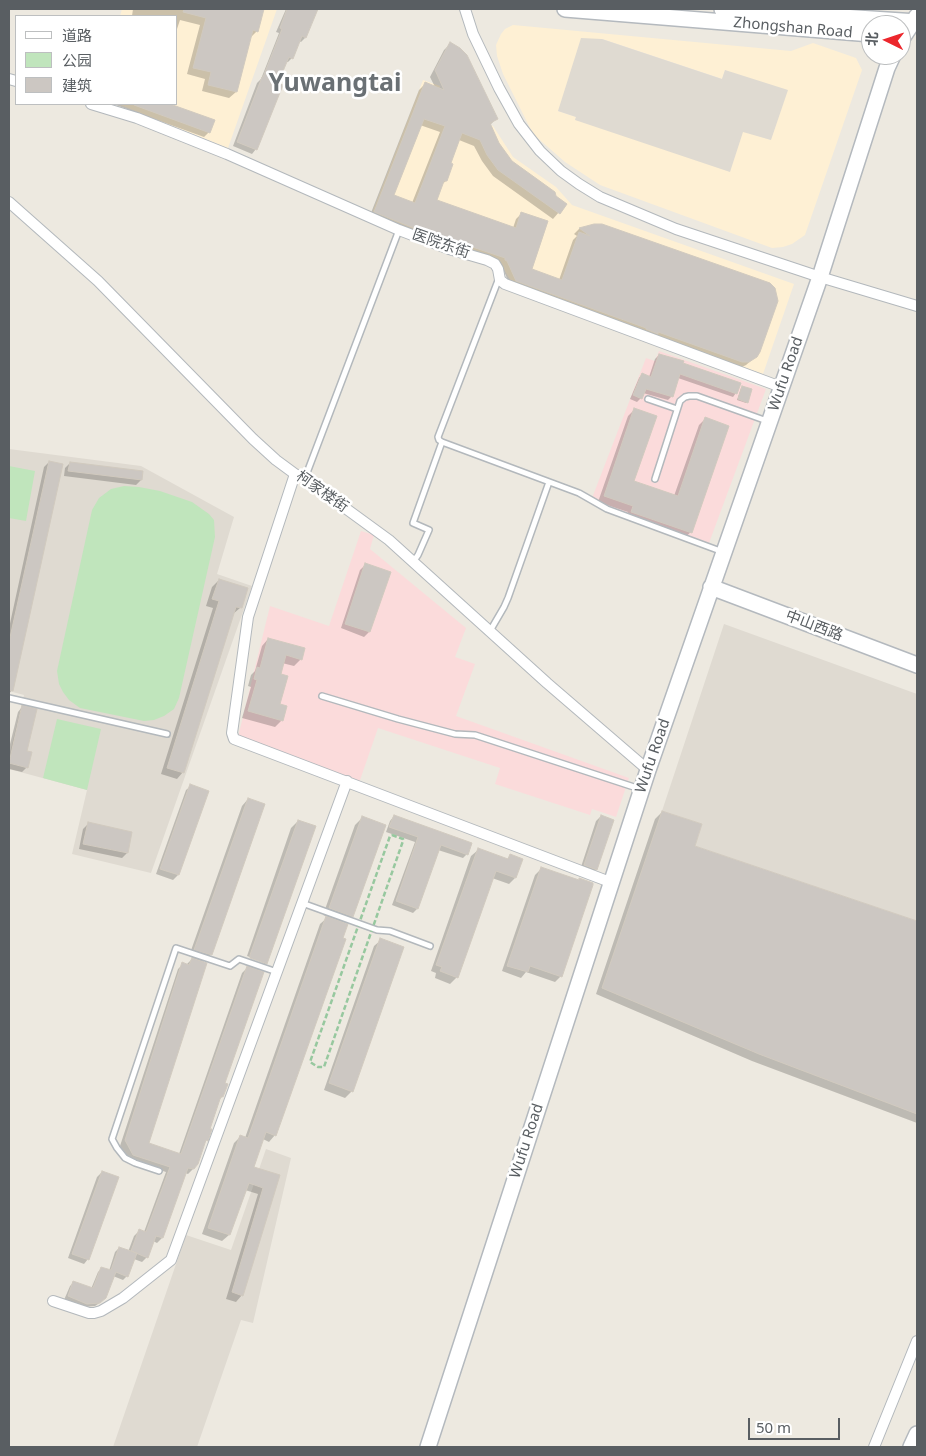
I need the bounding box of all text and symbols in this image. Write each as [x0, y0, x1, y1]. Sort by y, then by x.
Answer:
street label: Zhongshan Road [733, 14, 853, 42]
legend [15, 15, 178, 105]
north arrow [861, 15, 911, 65]
text: 道路 [62, 25, 92, 45]
text: 北 [862, 31, 882, 47]
text: 公园 [62, 50, 92, 70]
district label: Yuwangtai [269, 69, 401, 99]
text: 建筑 [62, 75, 92, 95]
street label: 医院东街 [410, 226, 472, 262]
street label: Wufu Road [765, 334, 807, 414]
street label: 柯家楼街 [292, 467, 352, 517]
street label: 中山西路 [783, 607, 845, 645]
street label: Wufu Road [632, 716, 674, 796]
street label: Wufu Road [506, 1101, 548, 1181]
scale bar [751, 1408, 844, 1440]
text: 50 m [756, 1417, 791, 1437]

